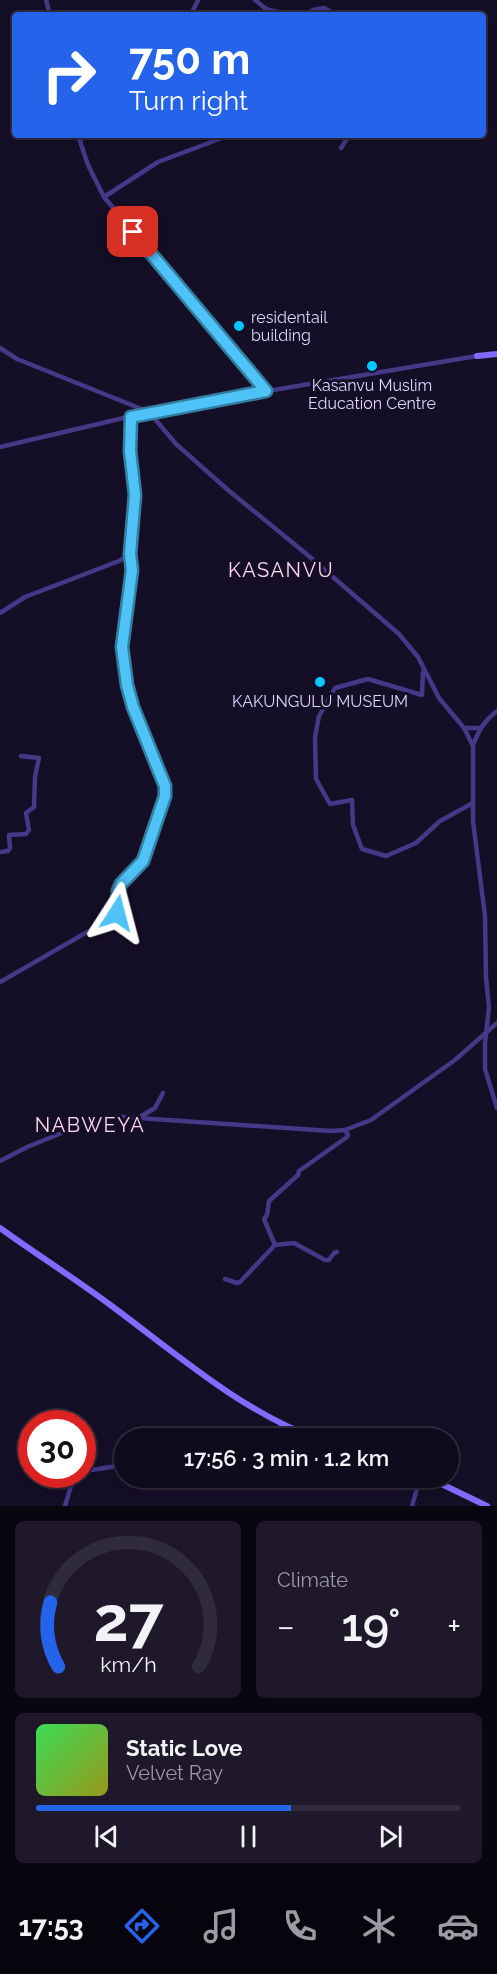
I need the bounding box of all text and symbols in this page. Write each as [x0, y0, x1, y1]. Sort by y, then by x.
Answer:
text: 750 m [129, 35, 250, 84]
icon: right [30, 36, 108, 114]
text: Turn right [129, 85, 248, 116]
pin [107, 206, 158, 257]
icon: arrive [116, 215, 149, 248]
place label: residentail building [251, 308, 328, 345]
marker: residentail building [232, 319, 246, 333]
marker: Kasanvu Muslim Education Centre [365, 359, 379, 373]
place label: Kasanvu Muslim Education Centre [308, 376, 436, 413]
district label: KASANVU [228, 558, 334, 582]
marker: KAKUNGULU MUSEUM [313, 675, 327, 689]
place label: KAKUNGULU MUSEUM [232, 692, 408, 711]
position arrow [85, 881, 149, 945]
district label: NABWEYA [35, 1113, 145, 1137]
speed limit sign: 30 [18, 1410, 96, 1488]
text: 17:56 · 3 min · 1.2 km [184, 1445, 389, 1471]
text: Climate [277, 1568, 348, 1592]
text: 27 [93, 1582, 164, 1656]
text: 19° [342, 1599, 400, 1652]
text: − [277, 1607, 295, 1646]
text: + [447, 1607, 461, 1646]
text: km/h [100, 1652, 156, 1677]
text: Static Love [126, 1735, 243, 1761]
text: Velvet Ray [126, 1761, 223, 1785]
icon: previous [90, 1820, 123, 1853]
icon: pause [232, 1820, 265, 1853]
icon: next [374, 1820, 407, 1853]
icon: directions [121, 1905, 163, 1947]
icon: music [200, 1905, 242, 1947]
icon: phone [279, 1905, 321, 1947]
icon: climate [358, 1905, 400, 1947]
icon: car [437, 1905, 479, 1947]
text: 17:53 [18, 1911, 84, 1942]

